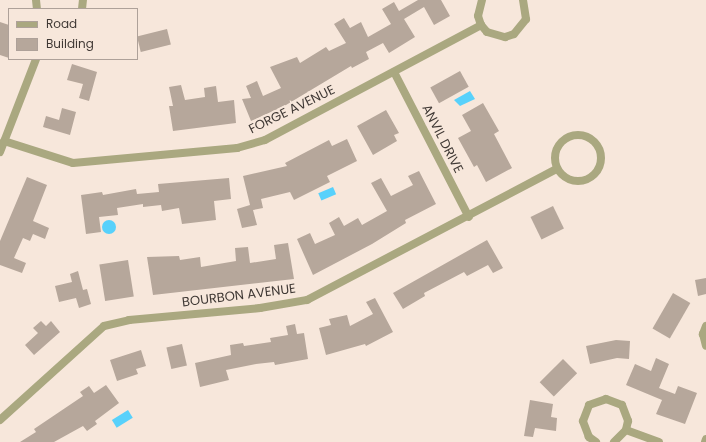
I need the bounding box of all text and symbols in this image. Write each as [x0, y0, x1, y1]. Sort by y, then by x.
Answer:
legend [8, 8, 138, 60]
text: Road [46, 15, 77, 32]
text: Building [46, 35, 94, 52]
street label: FORGE AVENUE [246, 82, 338, 138]
street label: ANVIL DRIVE [418, 102, 466, 176]
street label: BOURBON AVENUE [181, 281, 297, 311]

